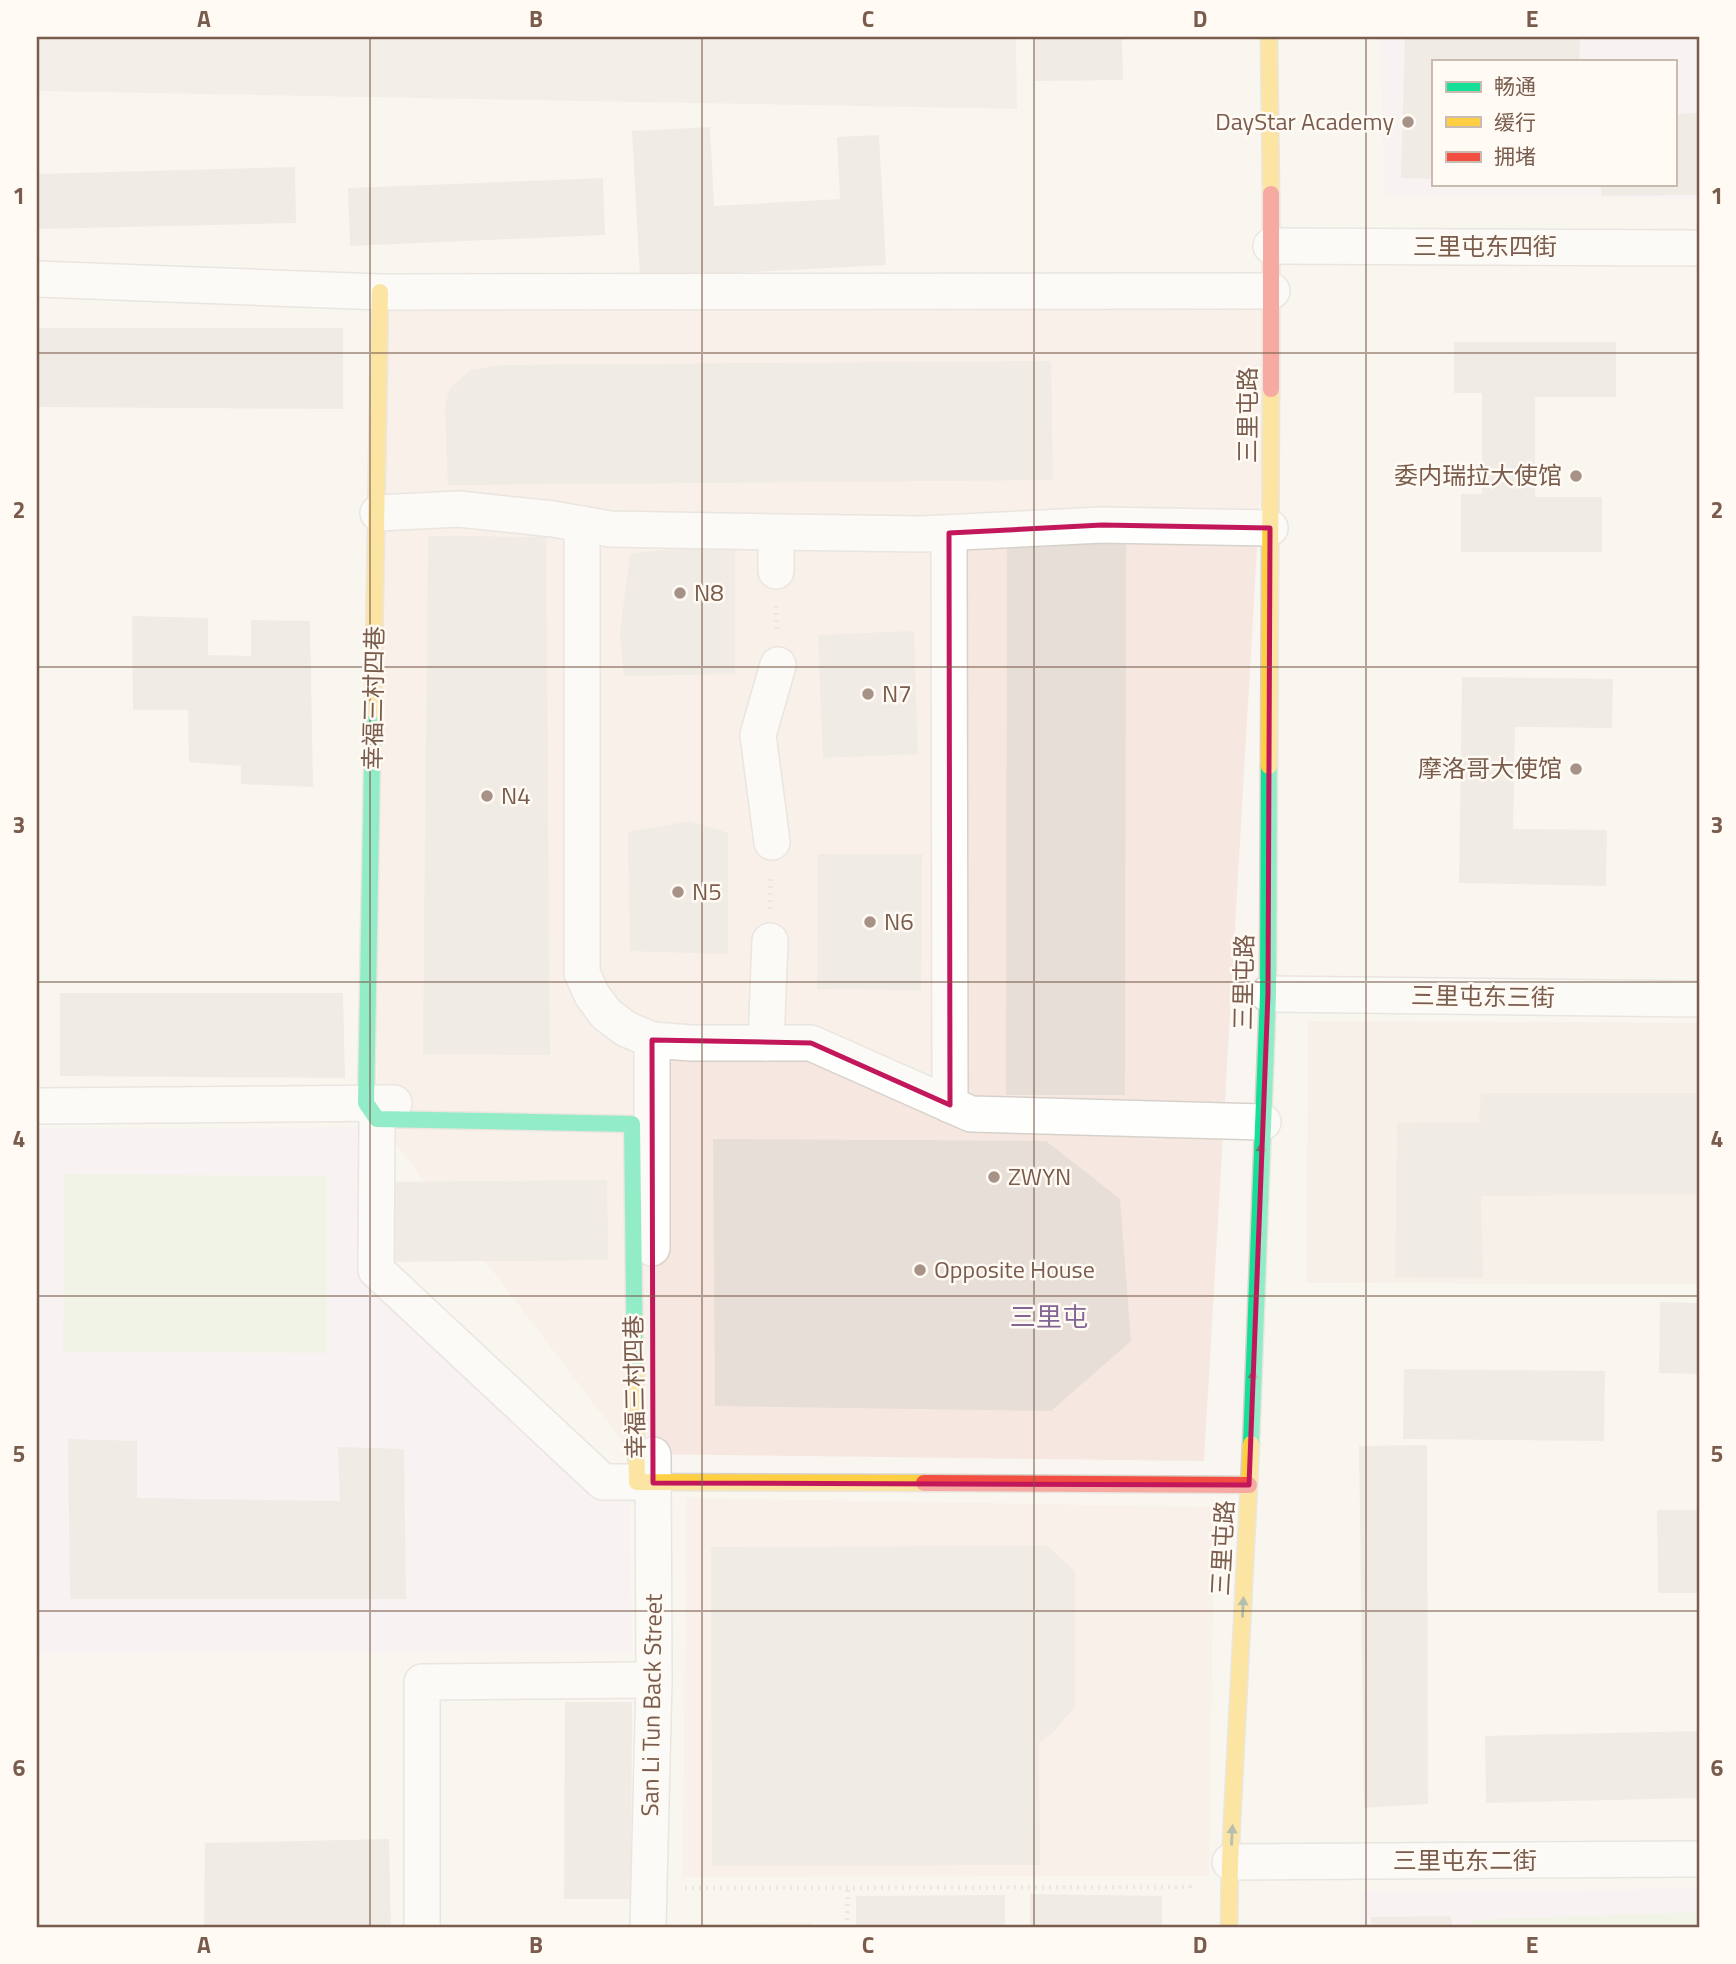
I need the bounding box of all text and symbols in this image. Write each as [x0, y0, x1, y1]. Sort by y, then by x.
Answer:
text: A [197, 1, 211, 36]
text: B [529, 1, 543, 36]
text: C [862, 1, 874, 36]
text: D [1193, 1, 1207, 36]
text: E [1526, 1, 1538, 36]
legend [1432, 60, 1676, 186]
text: 畅通 [1494, 70, 1536, 102]
place label: DayStar Academy [1215, 103, 1394, 139]
text: 缓行 [1494, 106, 1536, 138]
marker: DayStar Academy [1400, 114, 1416, 130]
text: 拥堵 [1494, 140, 1536, 172]
text: 1 [13, 178, 25, 213]
text: 1 [1711, 178, 1723, 213]
street label: 三里屯东四街 [1413, 228, 1557, 264]
street label: 三里屯路 [1229, 367, 1265, 463]
place label: 委内瑞拉大使馆 [1394, 457, 1562, 493]
marker: 委内瑞拉大使馆 [1568, 468, 1584, 484]
text: 2 [13, 492, 25, 527]
text: 2 [1711, 492, 1723, 527]
place label: N8 [694, 574, 724, 610]
marker: N8 [672, 585, 688, 601]
street label: 幸福三村四巷 [354, 626, 392, 770]
place label: N7 [882, 675, 912, 711]
marker: N7 [860, 686, 876, 702]
place label: 摩洛哥大使馆 [1418, 750, 1562, 786]
marker: 摩洛哥大使馆 [1568, 761, 1584, 777]
place label: N4 [501, 777, 531, 813]
marker: N4 [479, 788, 495, 804]
text: 3 [13, 807, 25, 842]
text: 3 [1711, 807, 1723, 842]
place label: N5 [692, 873, 722, 909]
marker: N5 [670, 884, 686, 900]
place label: N6 [884, 903, 914, 939]
marker: N6 [862, 914, 878, 930]
street label: 三里屯路 [1224, 934, 1262, 1030]
street label: 三里屯东三街 [1411, 977, 1555, 1015]
text: 4 [13, 1121, 25, 1156]
text: 4 [1711, 1121, 1723, 1156]
one-way arrow [1256, 1141, 1267, 1163]
place label: ZWYN [1008, 1158, 1071, 1194]
marker: ZWYN [986, 1169, 1002, 1185]
place label: Opposite House [934, 1251, 1095, 1287]
marker: Opposite House [912, 1262, 928, 1278]
district label: 三里屯 [1010, 1297, 1088, 1336]
street label: 幸福三村四巷 [615, 1315, 653, 1459]
one-way arrow [1247, 1369, 1258, 1391]
text: 5 [13, 1436, 25, 1471]
text: 5 [1711, 1436, 1723, 1471]
street label: 三里屯路 [1202, 1499, 1242, 1597]
street label: San Li Tun Back Street [631, 1593, 671, 1817]
one-way arrow [1237, 1596, 1248, 1618]
text: 6 [13, 1750, 26, 1785]
text: 6 [1711, 1750, 1724, 1785]
one-way arrow [1226, 1823, 1237, 1845]
street label: 三里屯东二街 [1393, 1842, 1537, 1878]
text: A [197, 1927, 211, 1962]
text: B [529, 1927, 543, 1962]
text: C [862, 1927, 874, 1962]
text: D [1193, 1927, 1207, 1962]
text: E [1526, 1927, 1538, 1962]

